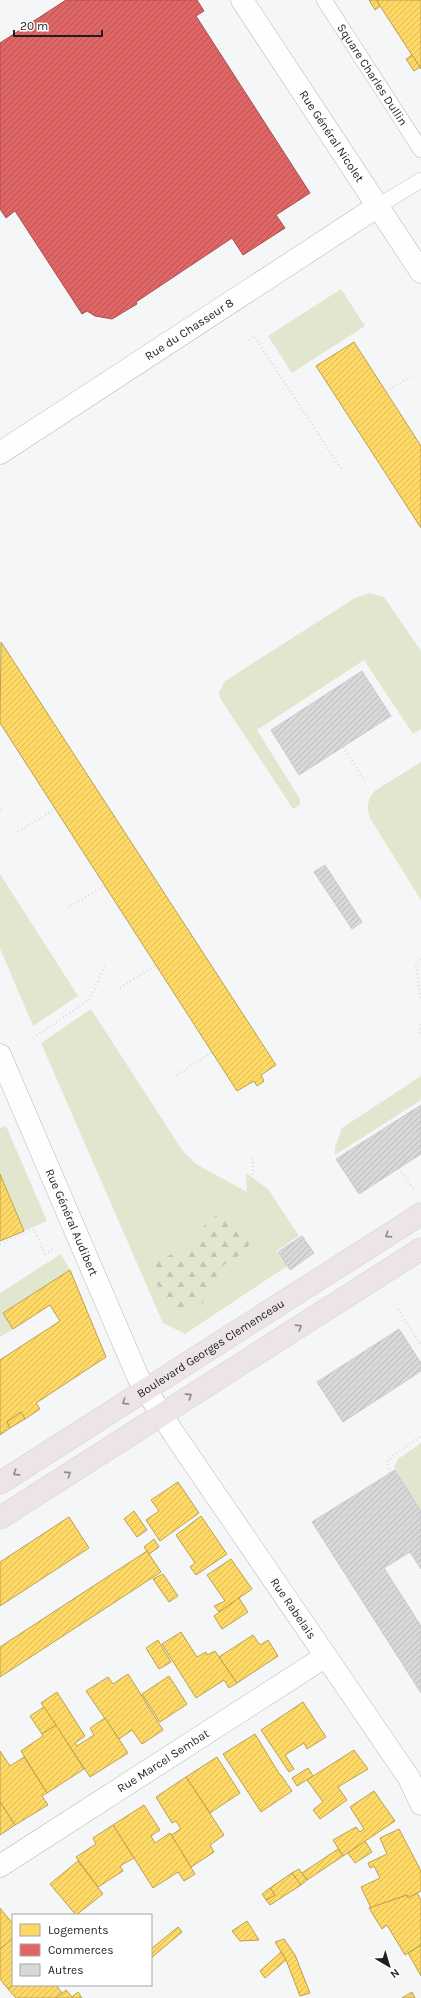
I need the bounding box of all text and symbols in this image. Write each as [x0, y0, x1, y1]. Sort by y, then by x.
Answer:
scale bar [14, 12, 102, 38]
text: 20 m [20, 19, 48, 33]
street label: Square Charles Dullin [334, 21, 410, 128]
street label: Rue Général Nicolet [296, 88, 367, 185]
street label: Rue du Chasseur 8 [142, 295, 236, 363]
street label: Rue Général Audibert [43, 1167, 101, 1278]
one-way arrow [385, 1231, 392, 1238]
street label: Boulevard Georges Clemenceau [134, 1296, 287, 1401]
one-way arrow [295, 1324, 302, 1331]
one-way arrow [185, 1394, 192, 1401]
one-way arrow [122, 1398, 129, 1405]
one-way arrow [13, 1468, 20, 1475]
one-way arrow [64, 1471, 71, 1478]
street label: Rue Rabelais [267, 1575, 319, 1642]
street label: Rue Marcel Sembat [115, 1726, 212, 1796]
legend [12, 1914, 152, 1986]
text: Logements [48, 1923, 109, 1937]
text: Commerces [48, 1943, 114, 1957]
north arrow [369, 1946, 409, 1986]
text: Autres [48, 1963, 83, 1977]
text: N [388, 1966, 402, 1981]

